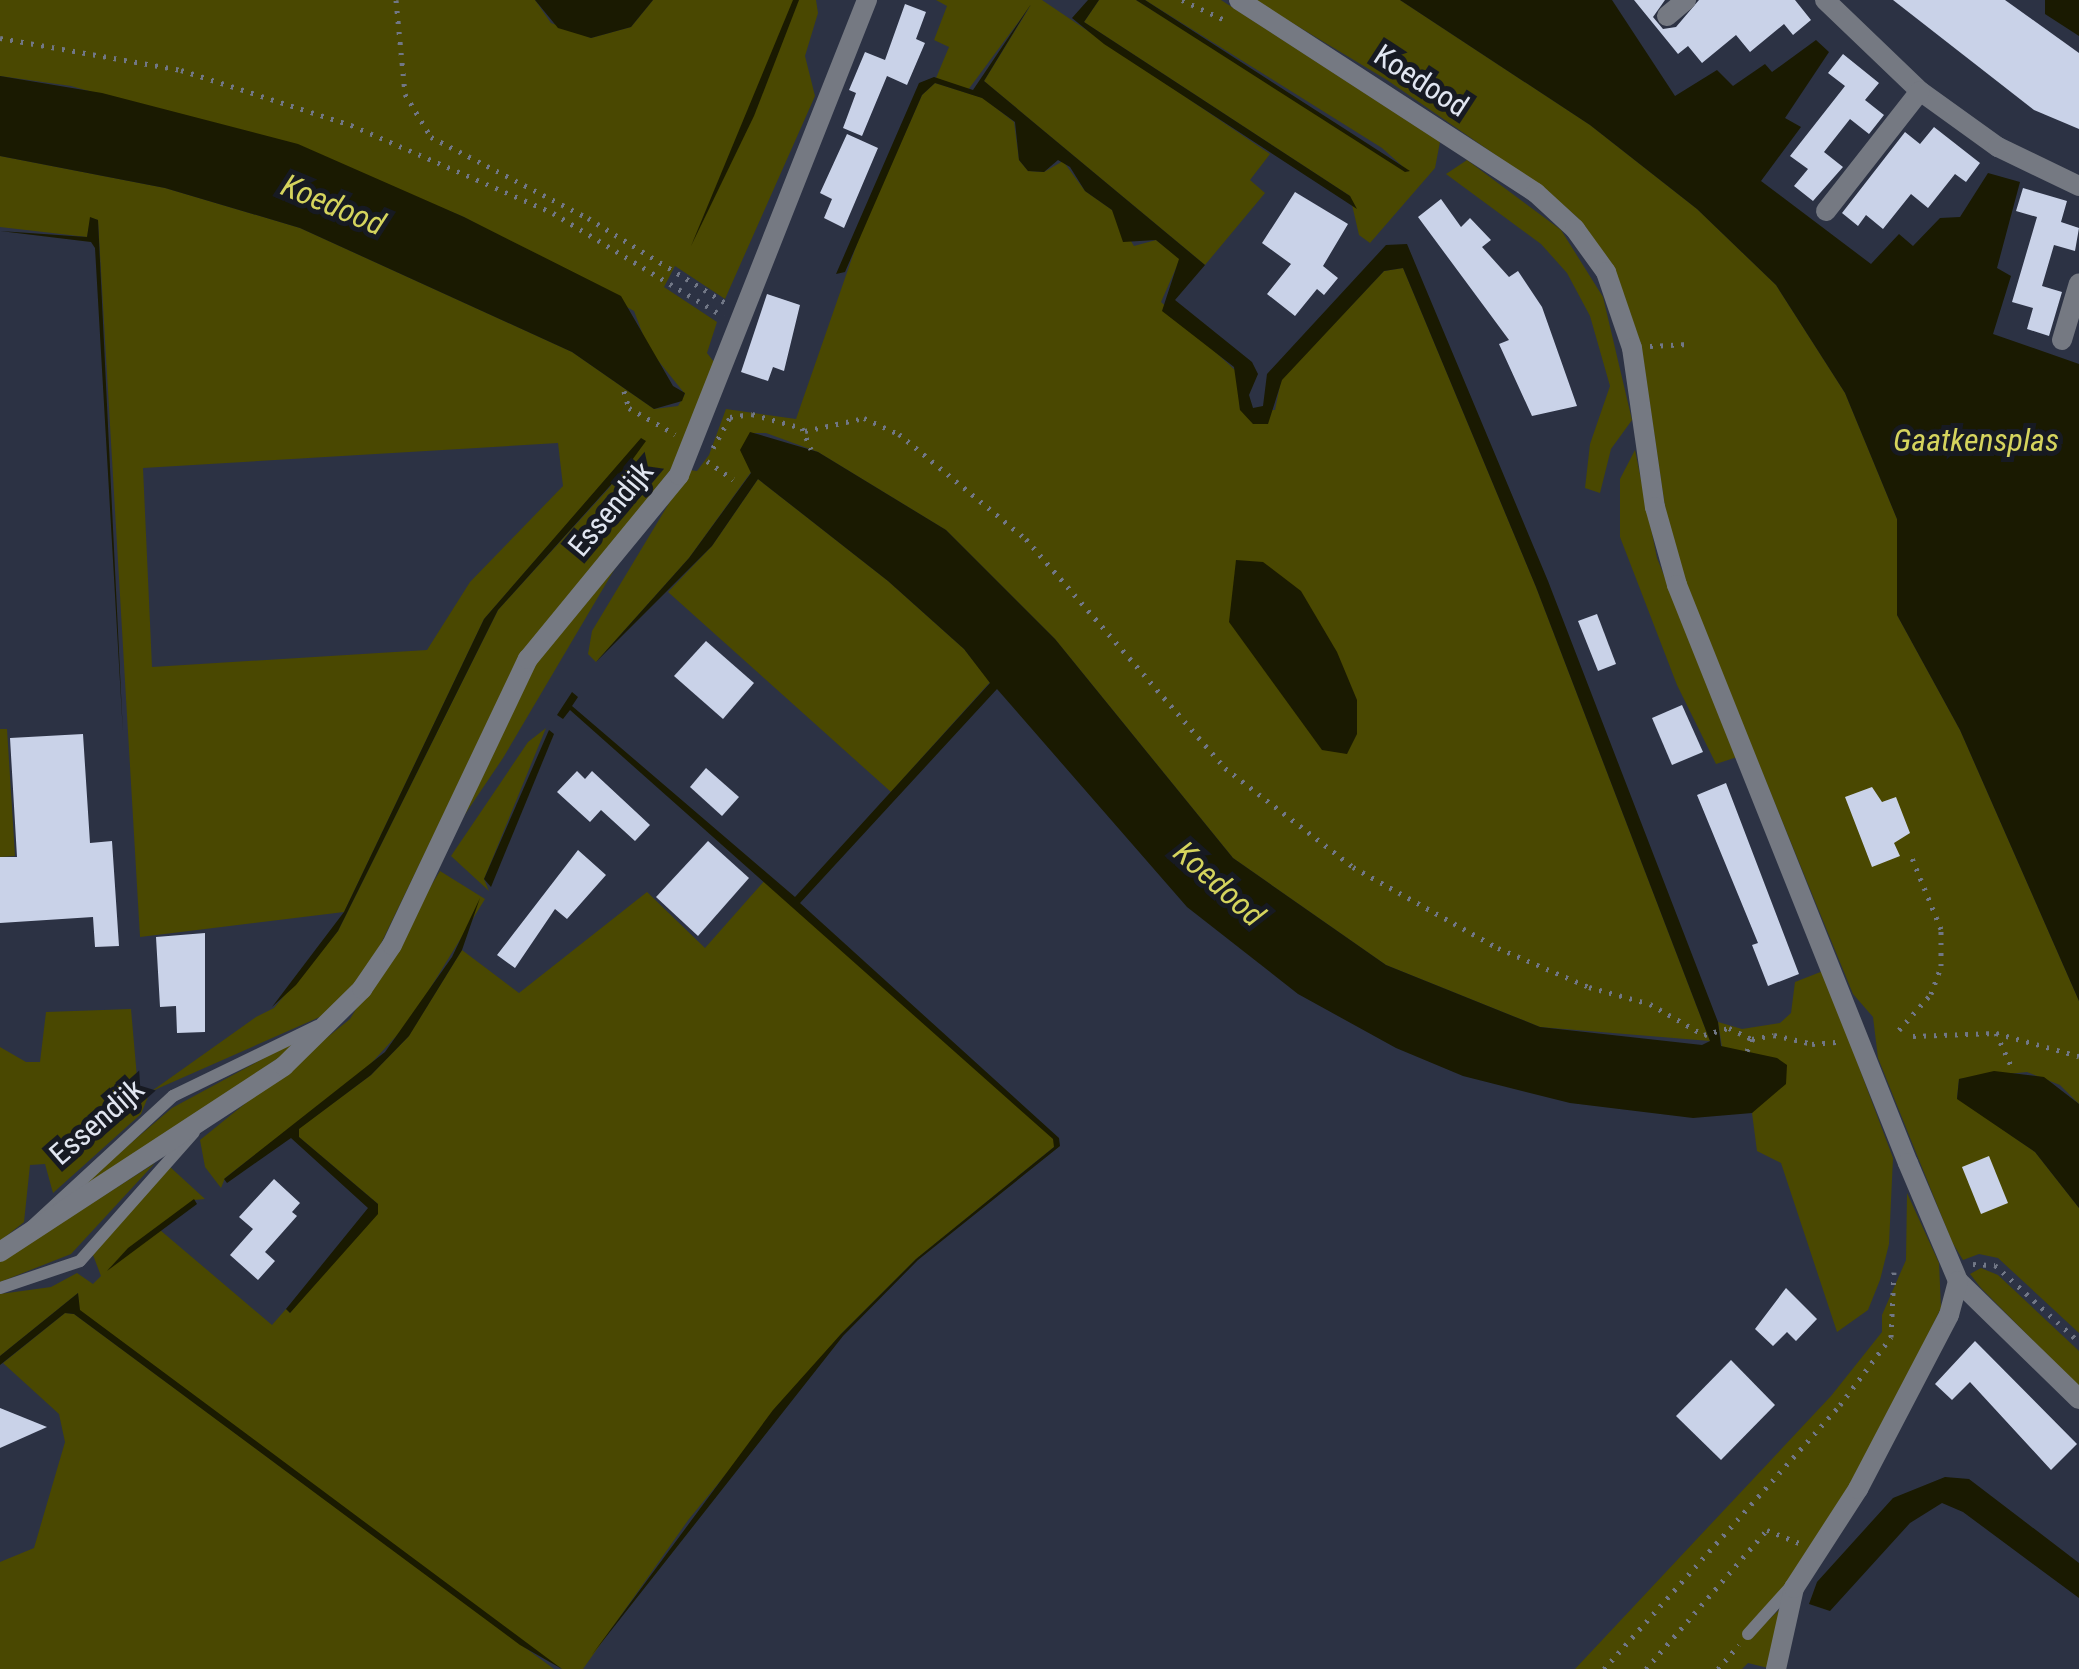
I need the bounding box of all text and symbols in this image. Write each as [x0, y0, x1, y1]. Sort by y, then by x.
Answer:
street label: Koedood [1367, 37, 1475, 125]
water label: Koedood [276, 166, 390, 244]
water label: Gaatkensplas [1893, 421, 2059, 459]
street label: Essendijk [561, 454, 661, 564]
water label: Koedood [1166, 833, 1272, 935]
street label: Essendijk [43, 1071, 151, 1173]

